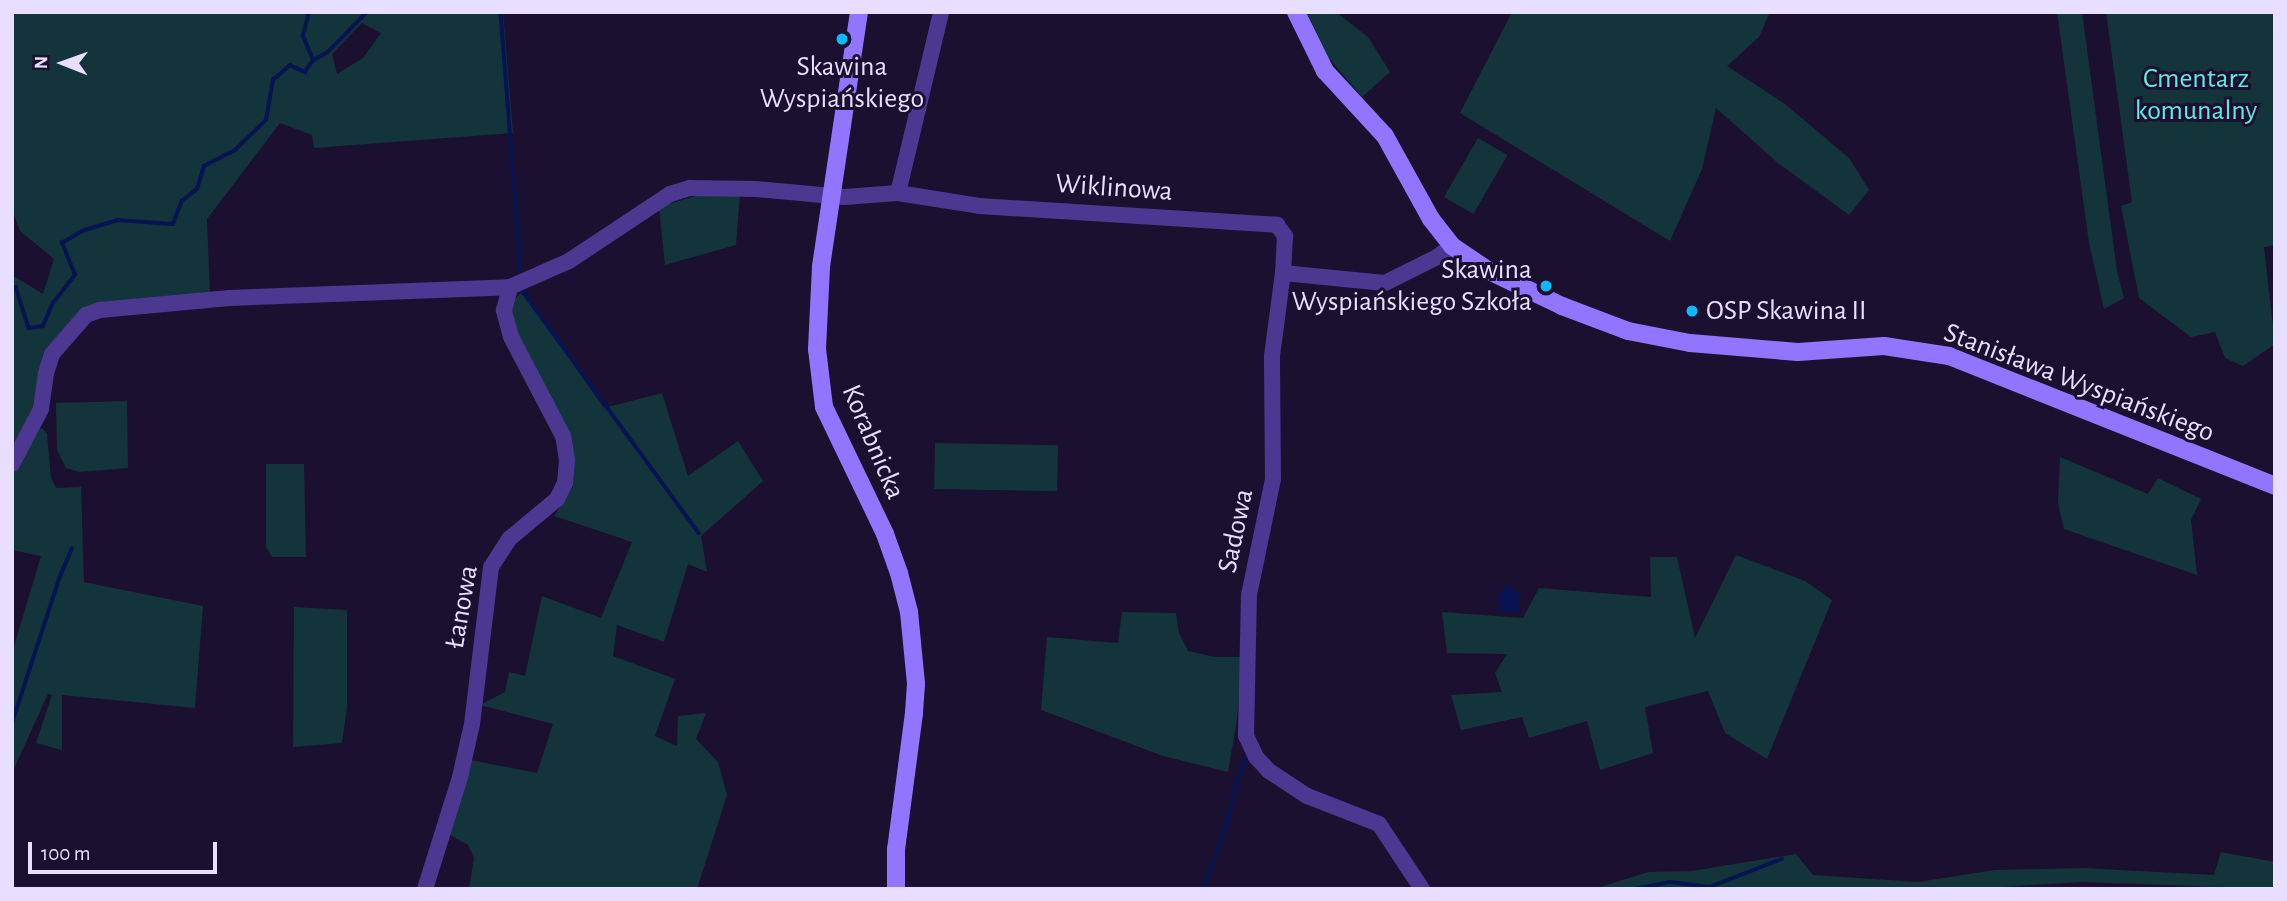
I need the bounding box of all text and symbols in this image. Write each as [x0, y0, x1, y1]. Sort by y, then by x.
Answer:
north arrow [28, 28, 98, 98]
marker: Skawina Wyspiańskiego [834, 31, 850, 47]
place label: Skawina Wyspiańskiego [760, 50, 924, 116]
text: N [32, 56, 51, 69]
park label: Cmentarz komunalny [2135, 62, 2257, 128]
street label: Wiklinowa [1054, 167, 1174, 209]
place label: Skawina Wyspiańskiego Szkoła [1292, 253, 1532, 319]
marker: Skawina Wyspiańskiego Szkoła [1538, 278, 1554, 294]
place label: OSP Skawina II [1706, 294, 1867, 328]
marker: OSP Skawina II [1684, 303, 1700, 319]
street label: Stanisława Wyspiańskiego [1939, 316, 2219, 450]
street label: Korabnicka [834, 380, 912, 504]
street label: Sadowa [1211, 486, 1261, 576]
street label: Łanowa [438, 563, 486, 651]
scale bar [32, 828, 220, 872]
text: 100 m [41, 843, 91, 864]

